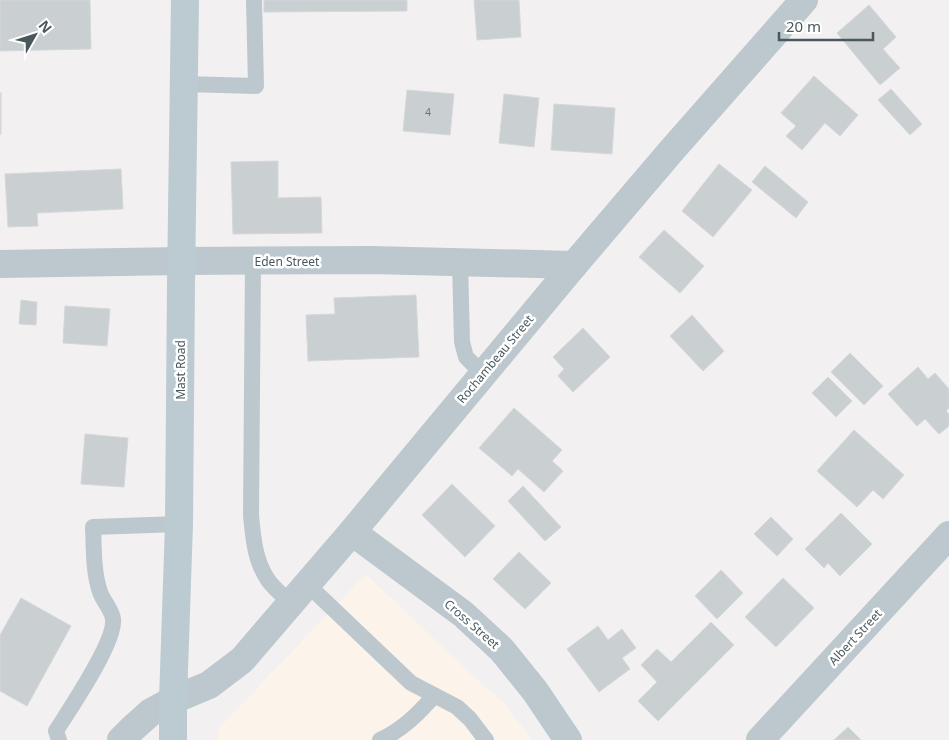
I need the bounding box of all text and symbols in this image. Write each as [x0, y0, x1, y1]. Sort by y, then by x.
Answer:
north arrow [10, 10, 60, 60]
scale bar [779, 10, 873, 42]
text: N [35, 16, 56, 37]
text: 20 m [786, 16, 821, 36]
house number: 4 [425, 105, 431, 119]
street label: Eden Street [255, 253, 320, 270]
street label: Rochambeau Street [453, 311, 538, 407]
street label: Mast Road [172, 340, 189, 400]
street label: Cross Street [441, 595, 504, 653]
street label: Albert Street [825, 605, 886, 669]

